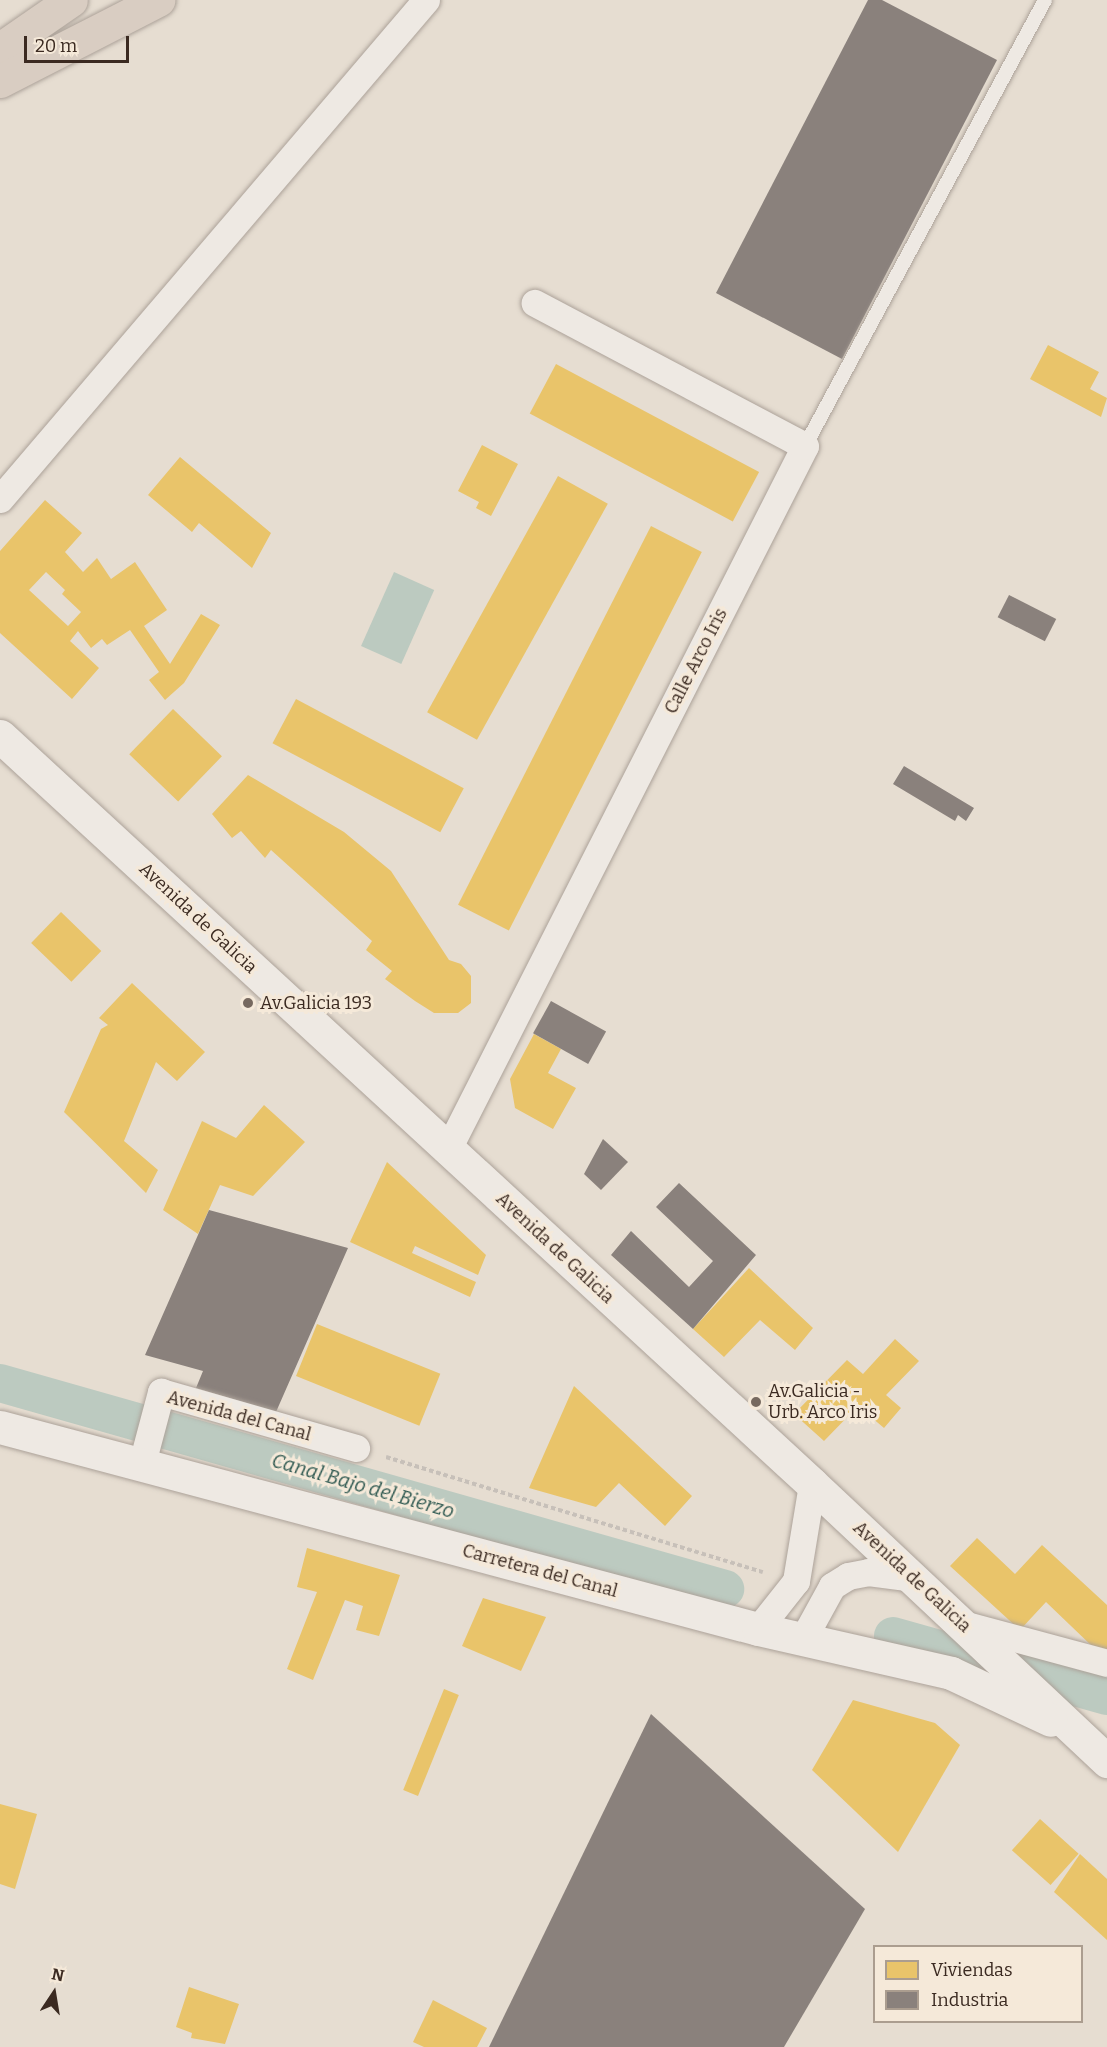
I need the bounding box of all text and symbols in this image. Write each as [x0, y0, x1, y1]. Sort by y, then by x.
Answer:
scale bar [27, 24, 132, 62]
text: 20 m [35, 35, 77, 57]
street label: Calle Arco Iris [660, 605, 732, 717]
street label: Avenida de Galicia [135, 858, 261, 978]
place label: Av.Galicia 193 [260, 992, 372, 1014]
marker: Av.Galicia 193 [241, 996, 255, 1010]
street label: Avenida de Galicia [492, 1188, 618, 1308]
place label: Av.Galicia - Urb. Arco Iris [768, 1381, 877, 1424]
street label: Avenida del Canal [165, 1386, 313, 1446]
marker: Av.Galicia - Urb. Arco Iris [749, 1395, 763, 1409]
water label: Canal Bajo del Bierzo [269, 1448, 457, 1524]
street label: Avenida de Galicia [849, 1517, 975, 1637]
street label: Carretera del Canal [460, 1540, 620, 1602]
legend [873, 1945, 1083, 2023]
text: Viviendas [931, 1959, 1013, 1981]
north arrow [24, 1963, 84, 2023]
text: N [50, 1964, 66, 1985]
text: Industria [931, 1989, 1008, 2011]

